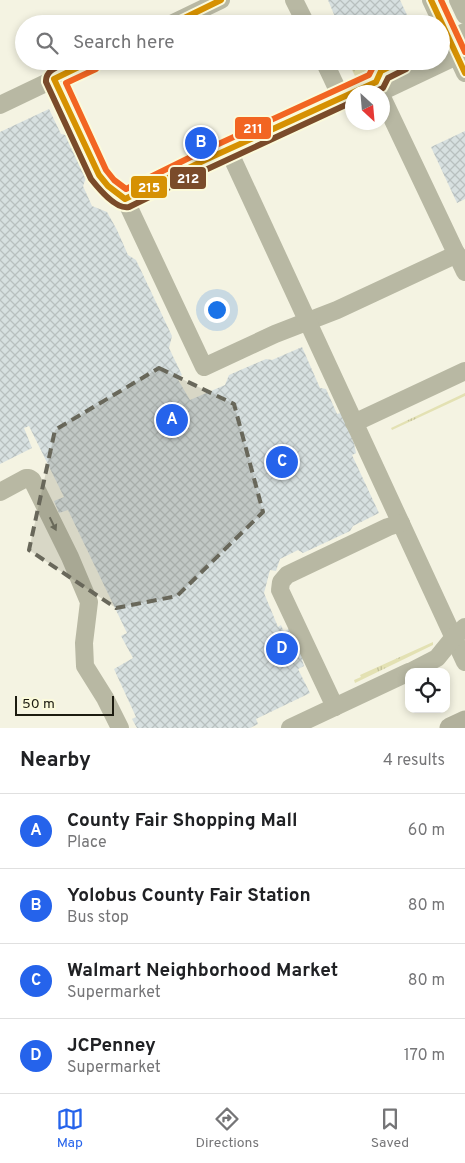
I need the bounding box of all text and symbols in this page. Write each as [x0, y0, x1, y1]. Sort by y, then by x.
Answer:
search box [15, 15, 450, 70]
icon: search [33, 29, 61, 57]
text: Search here [73, 31, 175, 55]
north arrow [345, 85, 390, 130]
line badge: 211 [234, 116, 272, 140]
text: 211 [243, 121, 263, 138]
pin: B [185, 124, 217, 162]
line badge: 212 [169, 166, 207, 190]
text: 212 [177, 171, 199, 188]
line badge: 215 [130, 175, 168, 199]
text: 215 [138, 180, 160, 197]
your location [204, 297, 230, 323]
pin: A [156, 401, 188, 439]
pin: C [266, 443, 298, 481]
one-way arrow [49, 516, 58, 531]
pin: D [266, 630, 298, 668]
map controls [405, 668, 450, 713]
button: locate [405, 668, 450, 713]
scale bar [15, 693, 114, 716]
text: 50 m [22, 696, 55, 713]
text: Nearby [20, 747, 91, 774]
text: 4 results [383, 751, 445, 771]
text: County Fair Shopping Mall [67, 809, 297, 833]
text: A [30, 821, 42, 841]
text: 60 m [408, 821, 445, 841]
text: Place [67, 833, 107, 853]
text: Yolobus County Fair Station [67, 884, 311, 908]
text: B [30, 896, 42, 916]
text: 80 m [408, 896, 445, 916]
text: Bus stop [67, 908, 129, 928]
text: Walmart Neighborhood Market [67, 959, 338, 983]
text: C [31, 971, 41, 991]
text: 80 m [408, 971, 445, 991]
text: Supermarket [67, 983, 161, 1003]
text: JCPenney [67, 1034, 156, 1058]
text: D [30, 1046, 42, 1066]
text: 170 m [404, 1046, 445, 1066]
text: Supermarket [67, 1058, 161, 1078]
tab: Map [56, 1105, 84, 1152]
tab: Directions [195, 1105, 259, 1152]
tab: Saved [371, 1105, 409, 1152]

